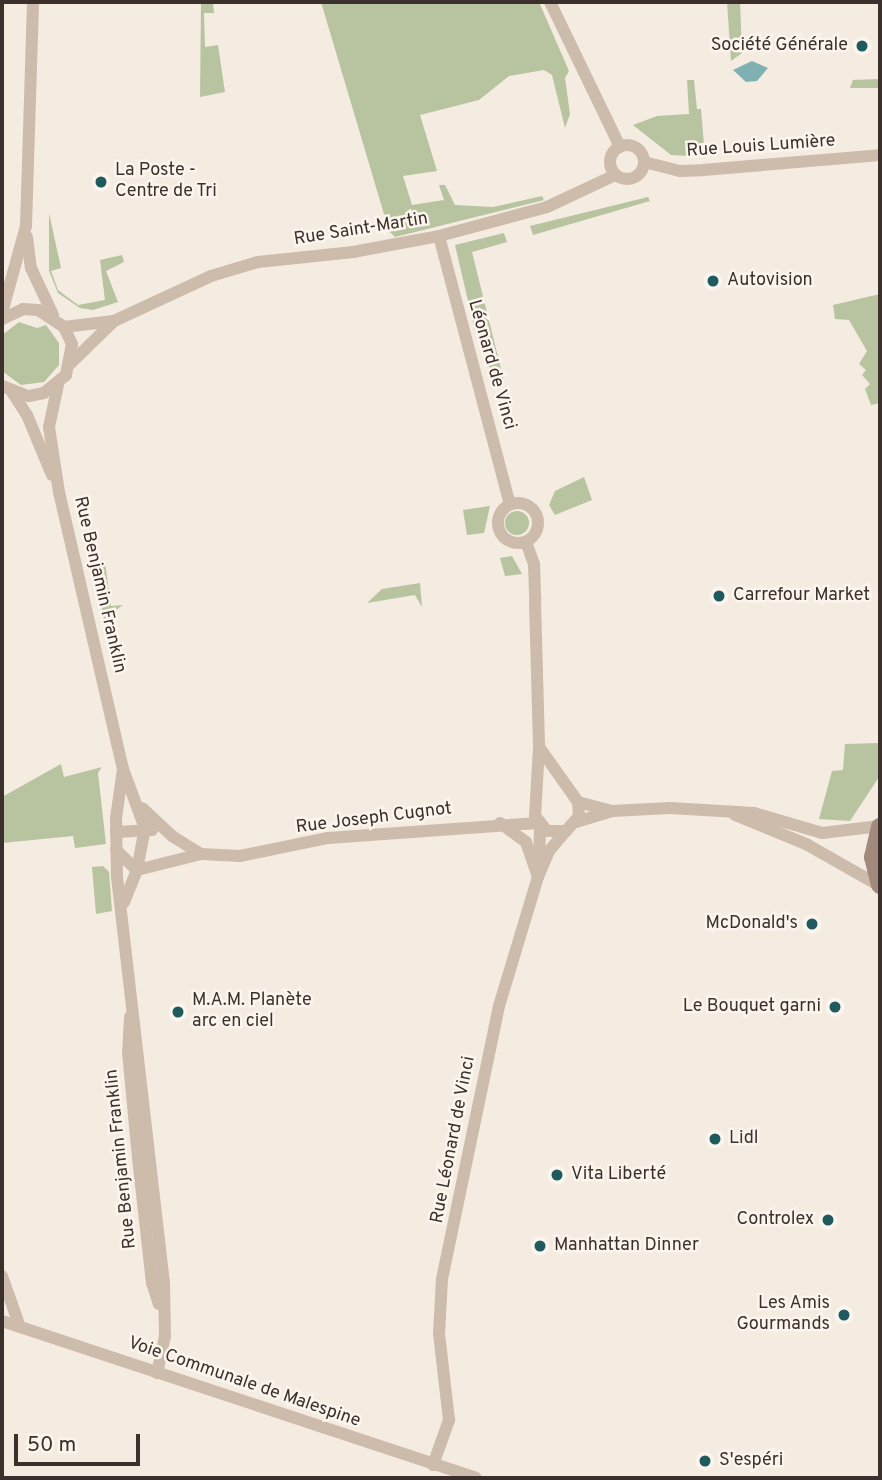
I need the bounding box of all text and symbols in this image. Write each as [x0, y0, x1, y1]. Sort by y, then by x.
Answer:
place label: Société Générale [711, 35, 848, 57]
marker: Société Générale [854, 38, 870, 54]
street label: Rue Louis Lumière [686, 131, 836, 163]
place label: La Poste - Centre de Tri [115, 161, 217, 204]
marker: La Poste - Centre de Tri [93, 174, 109, 190]
street label: Rue Saint-Martin [292, 209, 430, 251]
place label: Autovision [727, 270, 813, 292]
marker: Autovision [705, 273, 721, 289]
street label: Léonard de Vinci [462, 297, 520, 433]
street label: Rue Benjamin Franklin [68, 494, 130, 676]
place label: Carrefour Market [733, 585, 870, 607]
marker: Carrefour Market [711, 588, 727, 604]
street label: Rue Joseph Cugnot [295, 799, 453, 839]
place label: McDonald's [706, 913, 798, 935]
marker: McDonald's [804, 916, 820, 932]
place label: M.A.M. Planète arc en ciel [192, 991, 312, 1034]
place label: Le Bouquet garni [683, 996, 821, 1018]
marker: Le Bouquet garni [827, 999, 843, 1015]
marker: M.A.M. Planète arc en ciel [170, 1004, 186, 1020]
street label: Rue Léonard de Vinci [427, 1054, 481, 1226]
street label: Rue Benjamin Franklin [102, 1068, 142, 1250]
place label: Lidl [729, 1128, 758, 1150]
marker: Lidl [707, 1131, 723, 1147]
place label: Vita Liberté [571, 1164, 666, 1186]
marker: Vita Liberté [549, 1167, 565, 1183]
place label: Controlex [737, 1209, 814, 1231]
marker: Controlex [820, 1212, 836, 1228]
place label: Manhattan Dinner [554, 1235, 699, 1257]
marker: Manhattan Dinner [532, 1238, 548, 1254]
place label: Les Amis Gourmands [736, 1294, 830, 1336]
marker: Les Amis Gourmands [836, 1307, 852, 1323]
street label: Voie Communale de Malespine [125, 1333, 363, 1433]
scale bar [18, 1420, 144, 1464]
text: 50 m [27, 1432, 76, 1459]
place label: S'espéri [719, 1450, 783, 1472]
marker: S'espéri [697, 1453, 713, 1469]

